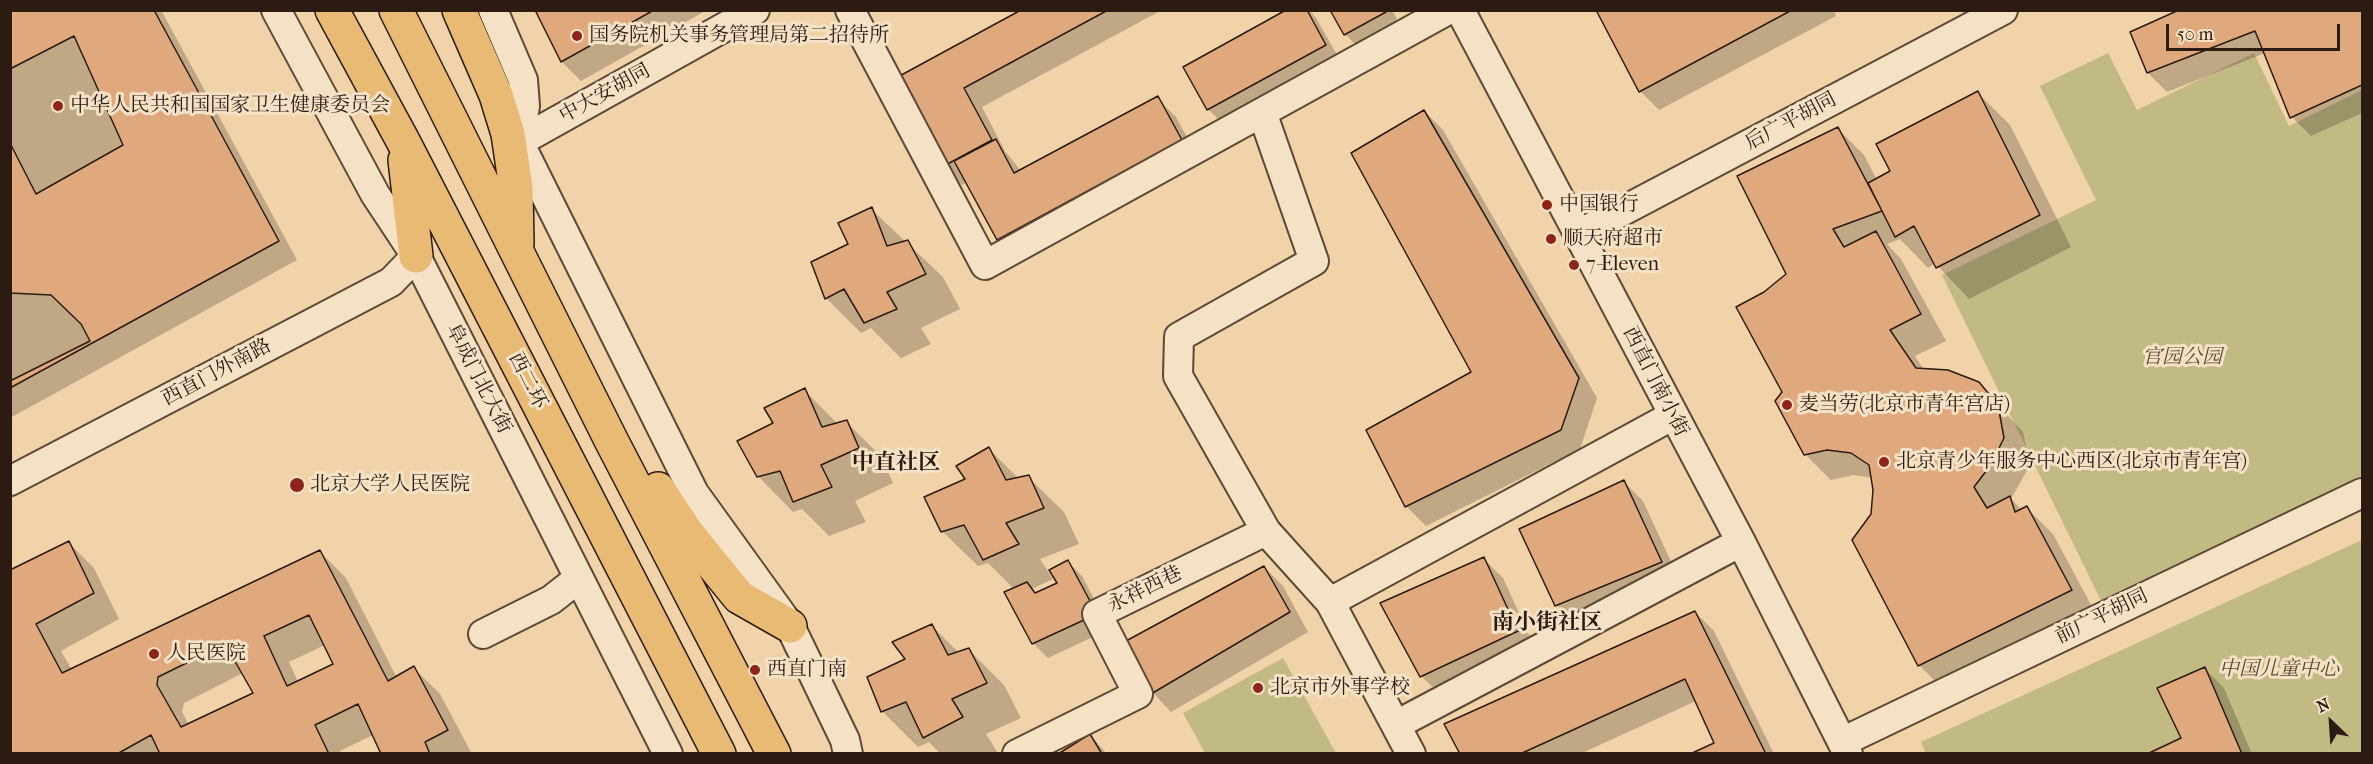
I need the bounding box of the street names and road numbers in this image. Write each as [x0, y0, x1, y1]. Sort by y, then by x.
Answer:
street label: 中大安胡同 [555, 59, 655, 129]
street label: 后广平胡同 [1741, 88, 1841, 156]
street label: 阜成门北大街 [440, 320, 516, 438]
street label: 西直门南小街 [1617, 323, 1693, 441]
street label: 西直门外南路 [158, 334, 276, 412]
street label: 西二环 [503, 349, 551, 413]
street label: 永祥西巷 [1104, 562, 1186, 618]
street label: 前广平胡同 [2052, 584, 2152, 650]

